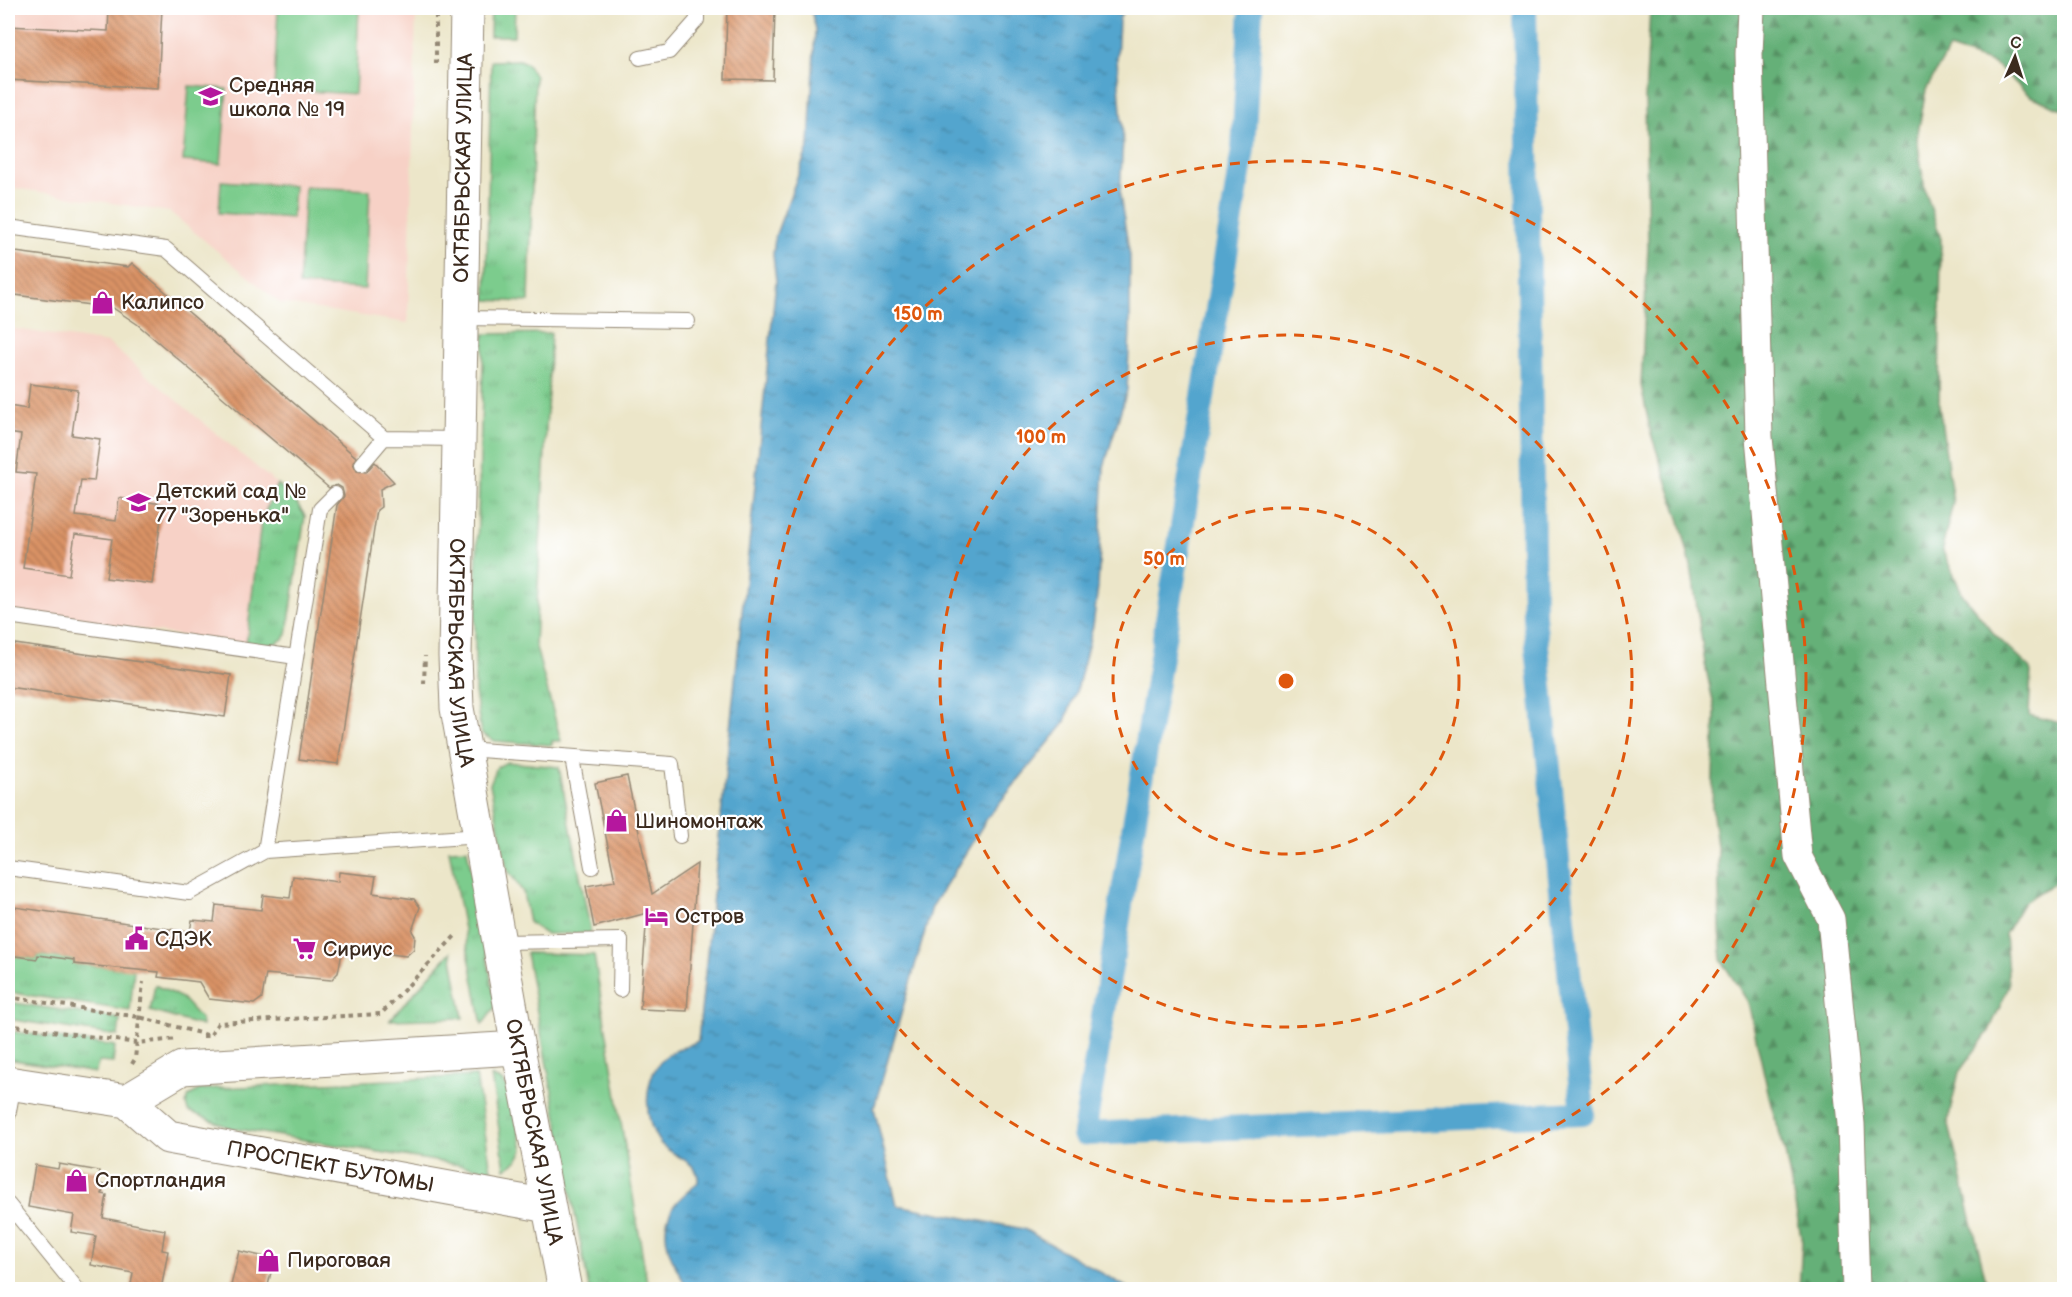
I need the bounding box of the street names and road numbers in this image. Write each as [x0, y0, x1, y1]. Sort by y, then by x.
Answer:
street label: ОКТЯБРЬСКАЯ УЛИЦА [449, 53, 478, 283]
street label: ОКТЯБРЬСКАЯ УЛИЦА [442, 538, 479, 769]
street label: ОКТЯБРЬСКАЯ УЛИЦА [500, 1017, 568, 1247]
street label: ПРОСПЕКТ БУТОМЫ [225, 1136, 436, 1198]

